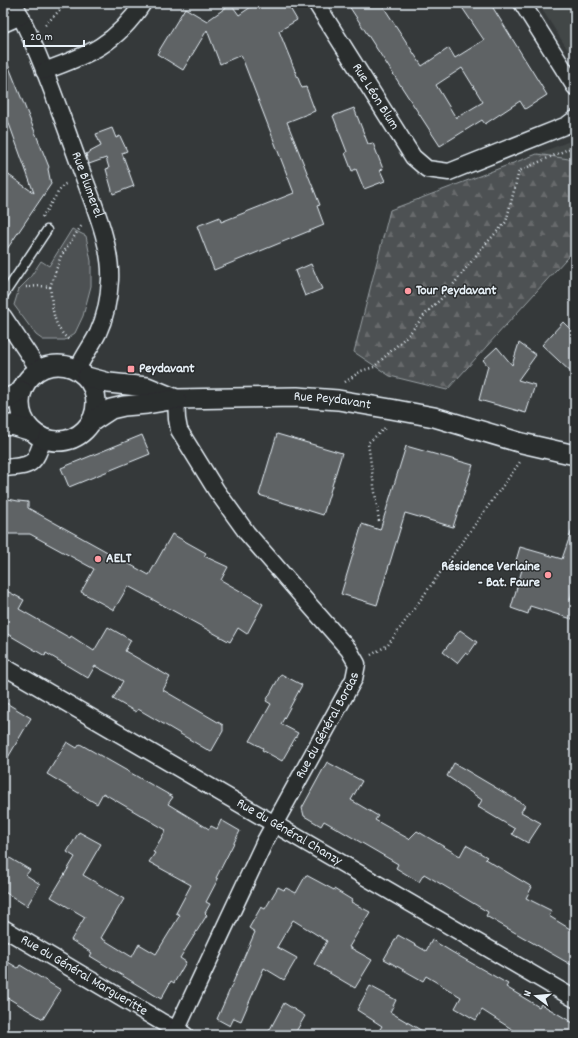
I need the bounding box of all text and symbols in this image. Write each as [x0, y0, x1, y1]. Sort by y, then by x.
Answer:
scale bar [24, 22, 84, 48]
text: 20 m [30, 29, 53, 46]
street label: Rue Léon Blum [347, 60, 404, 134]
street label: Rue Blumerel [66, 149, 108, 221]
place label: Tour Peydavant [416, 281, 497, 301]
marker: Tour Peydavant [403, 286, 413, 296]
place label: Peydavant [139, 359, 195, 379]
marker: Peydavant [126, 364, 136, 374]
street label: Rue Peydavant [293, 387, 373, 415]
place label: AELT [106, 549, 132, 569]
marker: AELT [93, 554, 103, 564]
place label: Résidence Verlaine - Bat. Faure [441, 557, 540, 593]
marker: Résidence Verlaine - Bat. Faure [543, 570, 553, 580]
street label: Rue du Général Bordas [291, 671, 365, 783]
street label: Rue du Général Chanzy [232, 794, 346, 871]
street label: Rue du Général Margueritte [17, 930, 151, 1021]
north arrow [516, 976, 556, 1016]
text: N [520, 988, 537, 999]

